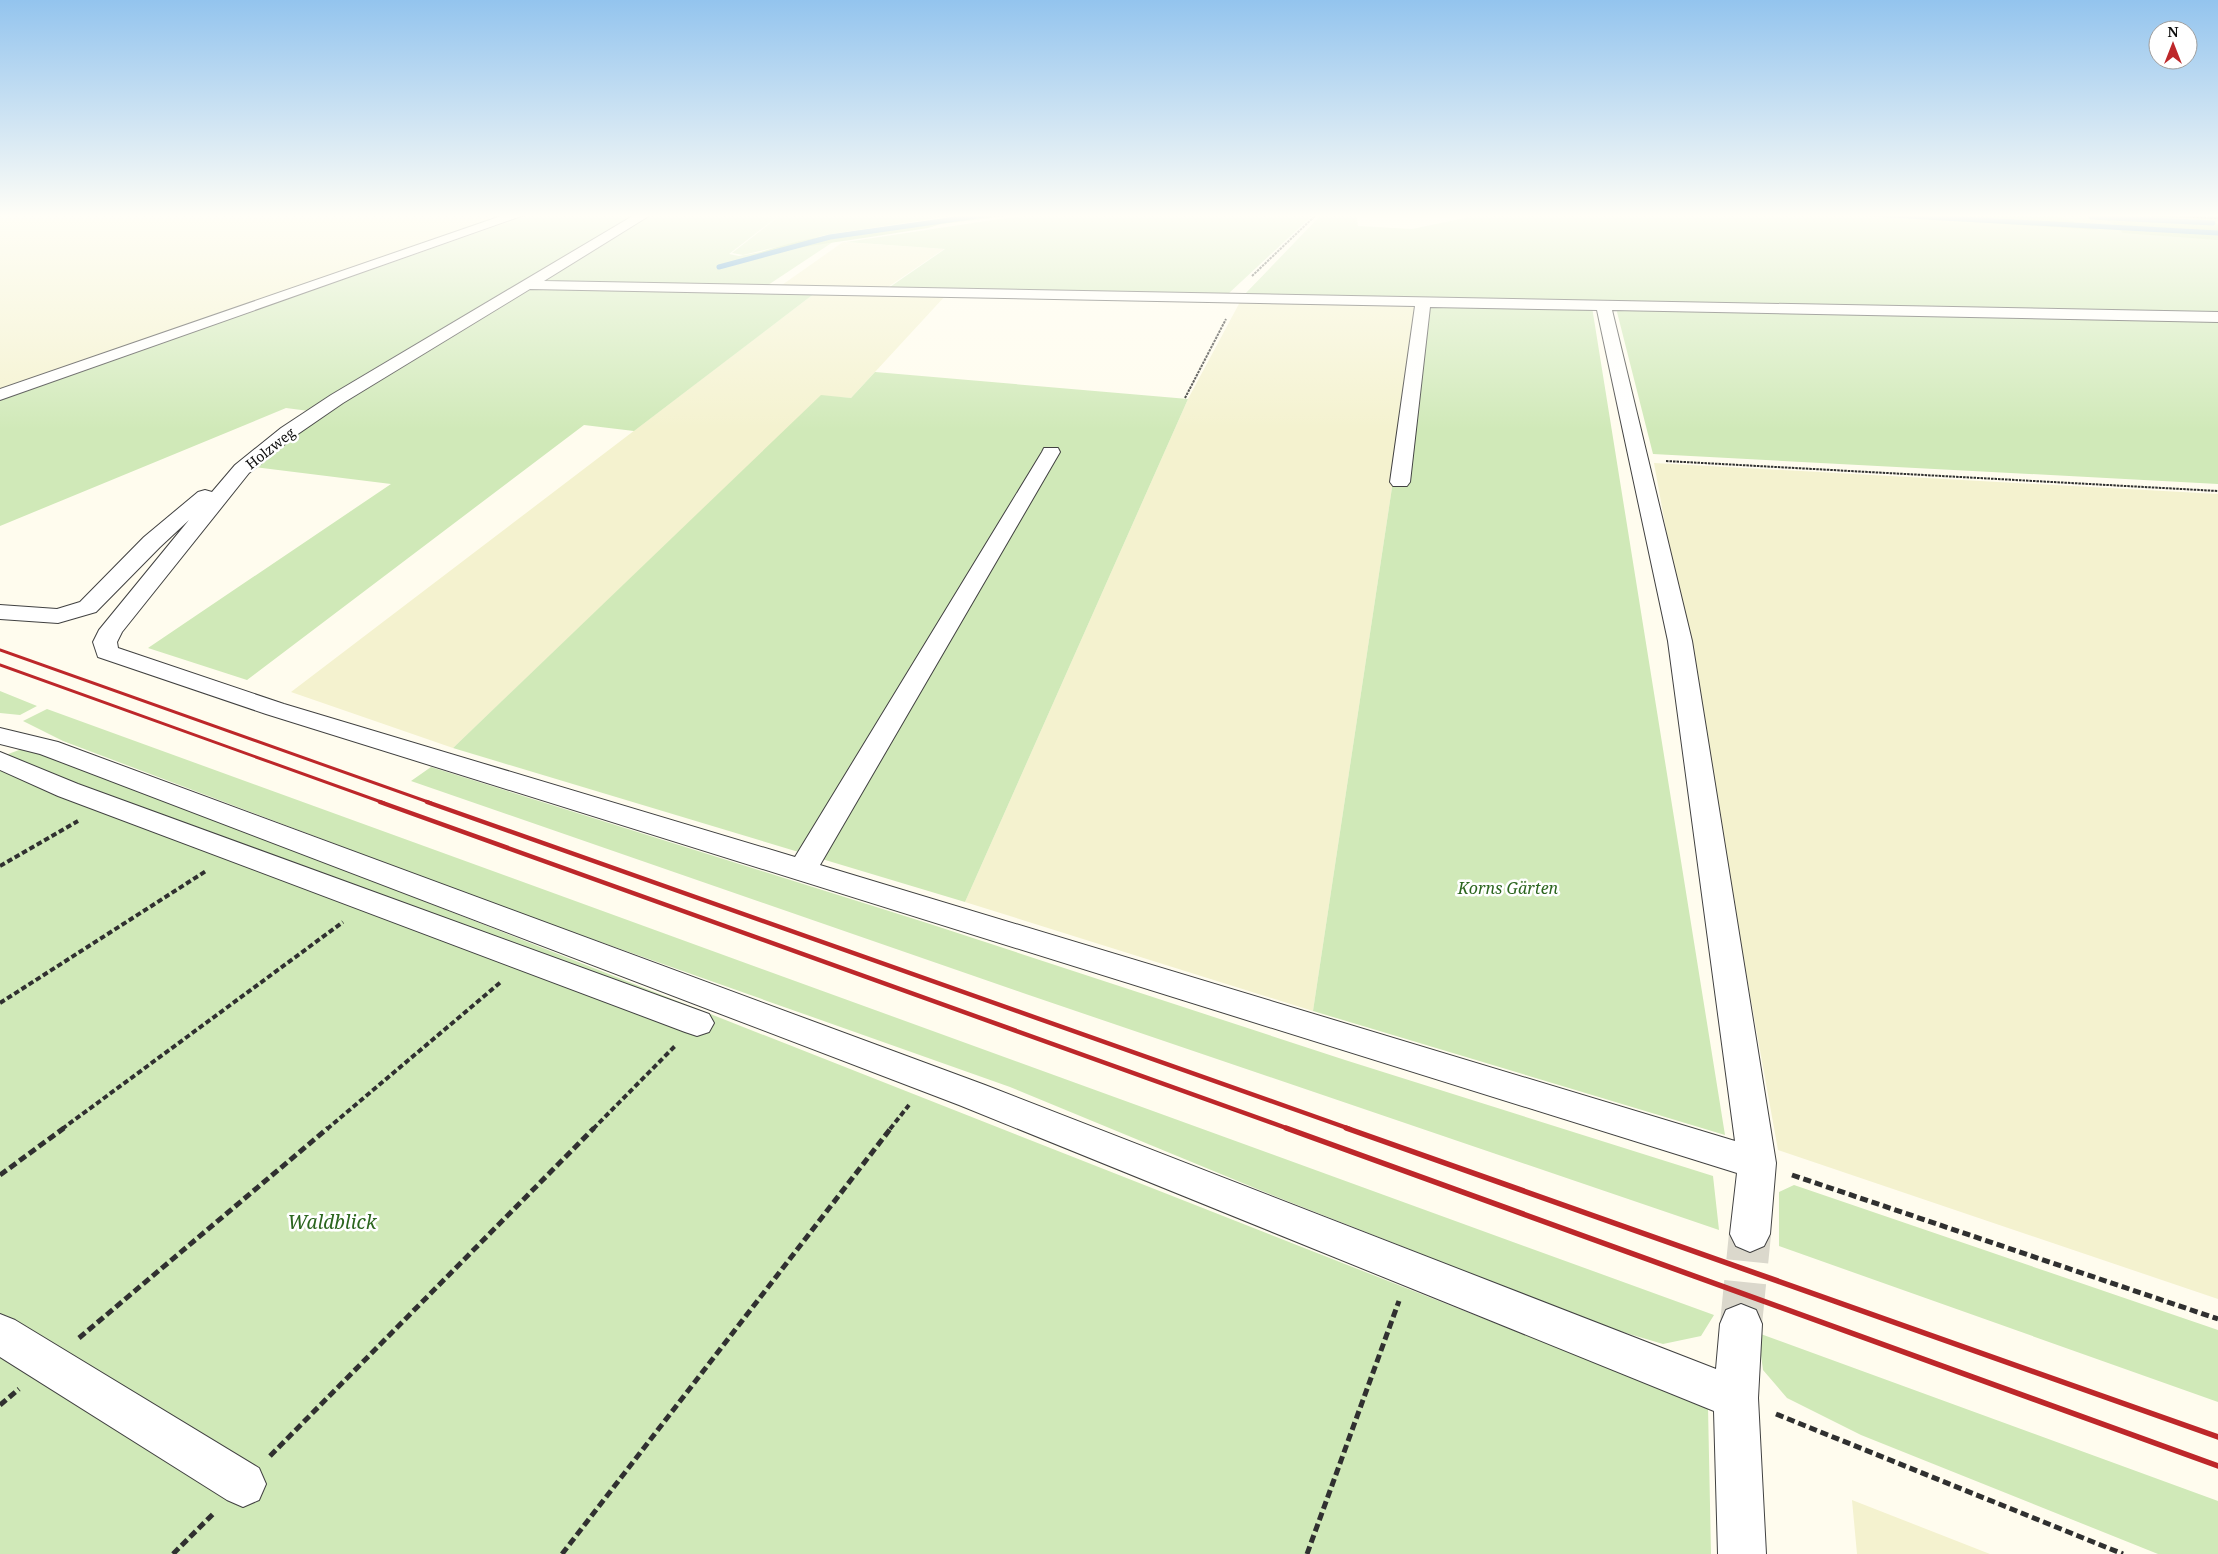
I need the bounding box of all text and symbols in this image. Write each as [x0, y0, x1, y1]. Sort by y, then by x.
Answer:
north arrow [2148, 20, 2198, 70]
text: N [2167, 22, 2179, 41]
street label: Holzweg [241, 422, 299, 473]
park label: Korns Gärten [1457, 877, 1559, 899]
park label: Waldblick [288, 1209, 378, 1235]

